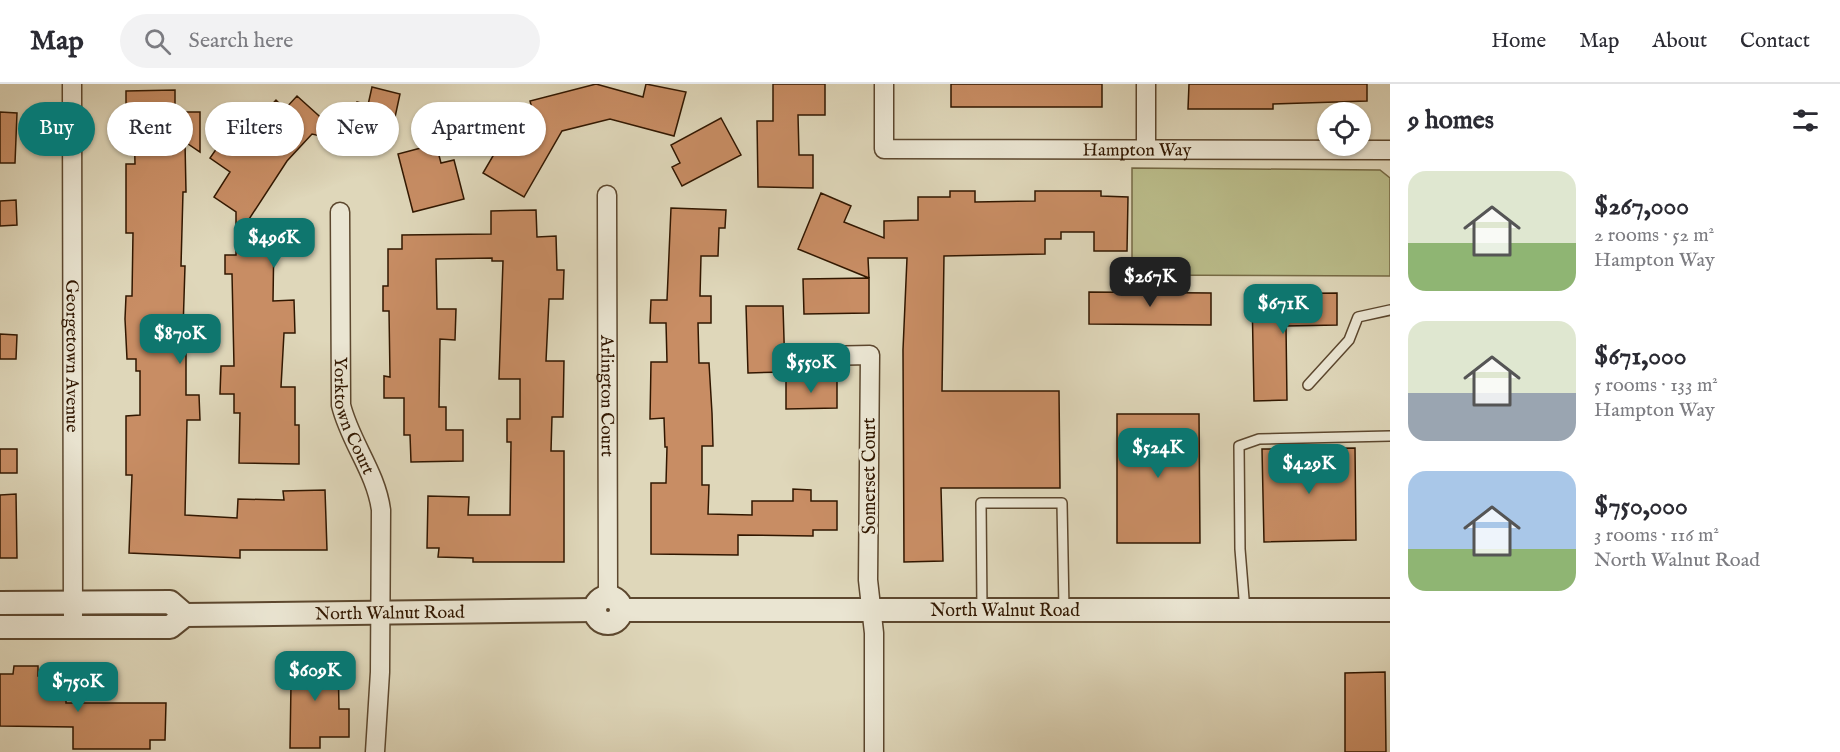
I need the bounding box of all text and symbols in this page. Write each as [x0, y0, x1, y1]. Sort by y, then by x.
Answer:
search box [120, 14, 540, 68]
text: Map [30, 24, 84, 59]
icon: search [141, 25, 174, 58]
text: Search here [189, 27, 293, 55]
text: Home [1491, 28, 1546, 55]
text: Map [1579, 28, 1619, 55]
text: About [1652, 28, 1707, 55]
text: Contact [1740, 28, 1810, 55]
chip: Buy [18, 102, 95, 156]
chip: Rent [107, 102, 193, 156]
chip: Filters [205, 102, 304, 156]
chip: New [316, 102, 399, 156]
chip: Apartment [411, 102, 546, 156]
map controls [1317, 102, 1371, 156]
button: locate [1317, 102, 1371, 156]
text: 9 homes [1408, 104, 1494, 137]
icon: filters [1789, 104, 1822, 137]
street label: Hampton Way [1083, 139, 1192, 163]
text: $267,000 [1594, 190, 1689, 223]
icon: home [1456, 195, 1528, 267]
pin: $496K [232, 218, 316, 269]
text: 2 rooms · 52 m² [1594, 223, 1714, 248]
text: $496K [248, 225, 300, 250]
text: Hampton Way [1594, 248, 1715, 273]
pin: $267K [1108, 257, 1192, 308]
text: $267K [1124, 264, 1176, 289]
street label: Georgetown Avenue [59, 280, 83, 432]
pin: $671K [1241, 284, 1325, 335]
text: $671K [1258, 291, 1308, 316]
pin: $870K [138, 314, 222, 365]
text: $870K [154, 321, 206, 346]
street label: Arlington Court [594, 334, 618, 457]
text: $671,000 [1594, 340, 1686, 373]
pin: $550K [769, 343, 853, 394]
icon: home [1456, 345, 1528, 417]
text: $550K [786, 350, 836, 375]
street label: Yorktown Court [328, 357, 379, 479]
text: 5 rooms · 133 m² [1594, 373, 1718, 398]
text: Hampton Way [1594, 398, 1715, 423]
street label: Somerset Court [859, 418, 882, 534]
pin: $524K [1116, 428, 1200, 479]
text: $524K [1132, 435, 1184, 460]
pin: $429K [1267, 444, 1351, 495]
text: $429K [1282, 451, 1336, 476]
text: $750,000 [1594, 490, 1688, 523]
icon: home [1456, 495, 1528, 567]
text: 3 rooms · 116 m² [1594, 523, 1719, 548]
text: North Walnut Road [1594, 548, 1760, 573]
street label: North Walnut Road [930, 600, 1080, 623]
street label: North Walnut Road [315, 602, 465, 626]
pin: $609K [273, 651, 357, 702]
text: $609K [289, 658, 341, 683]
pin: $750K [36, 662, 120, 713]
text: $750K [52, 669, 104, 694]

